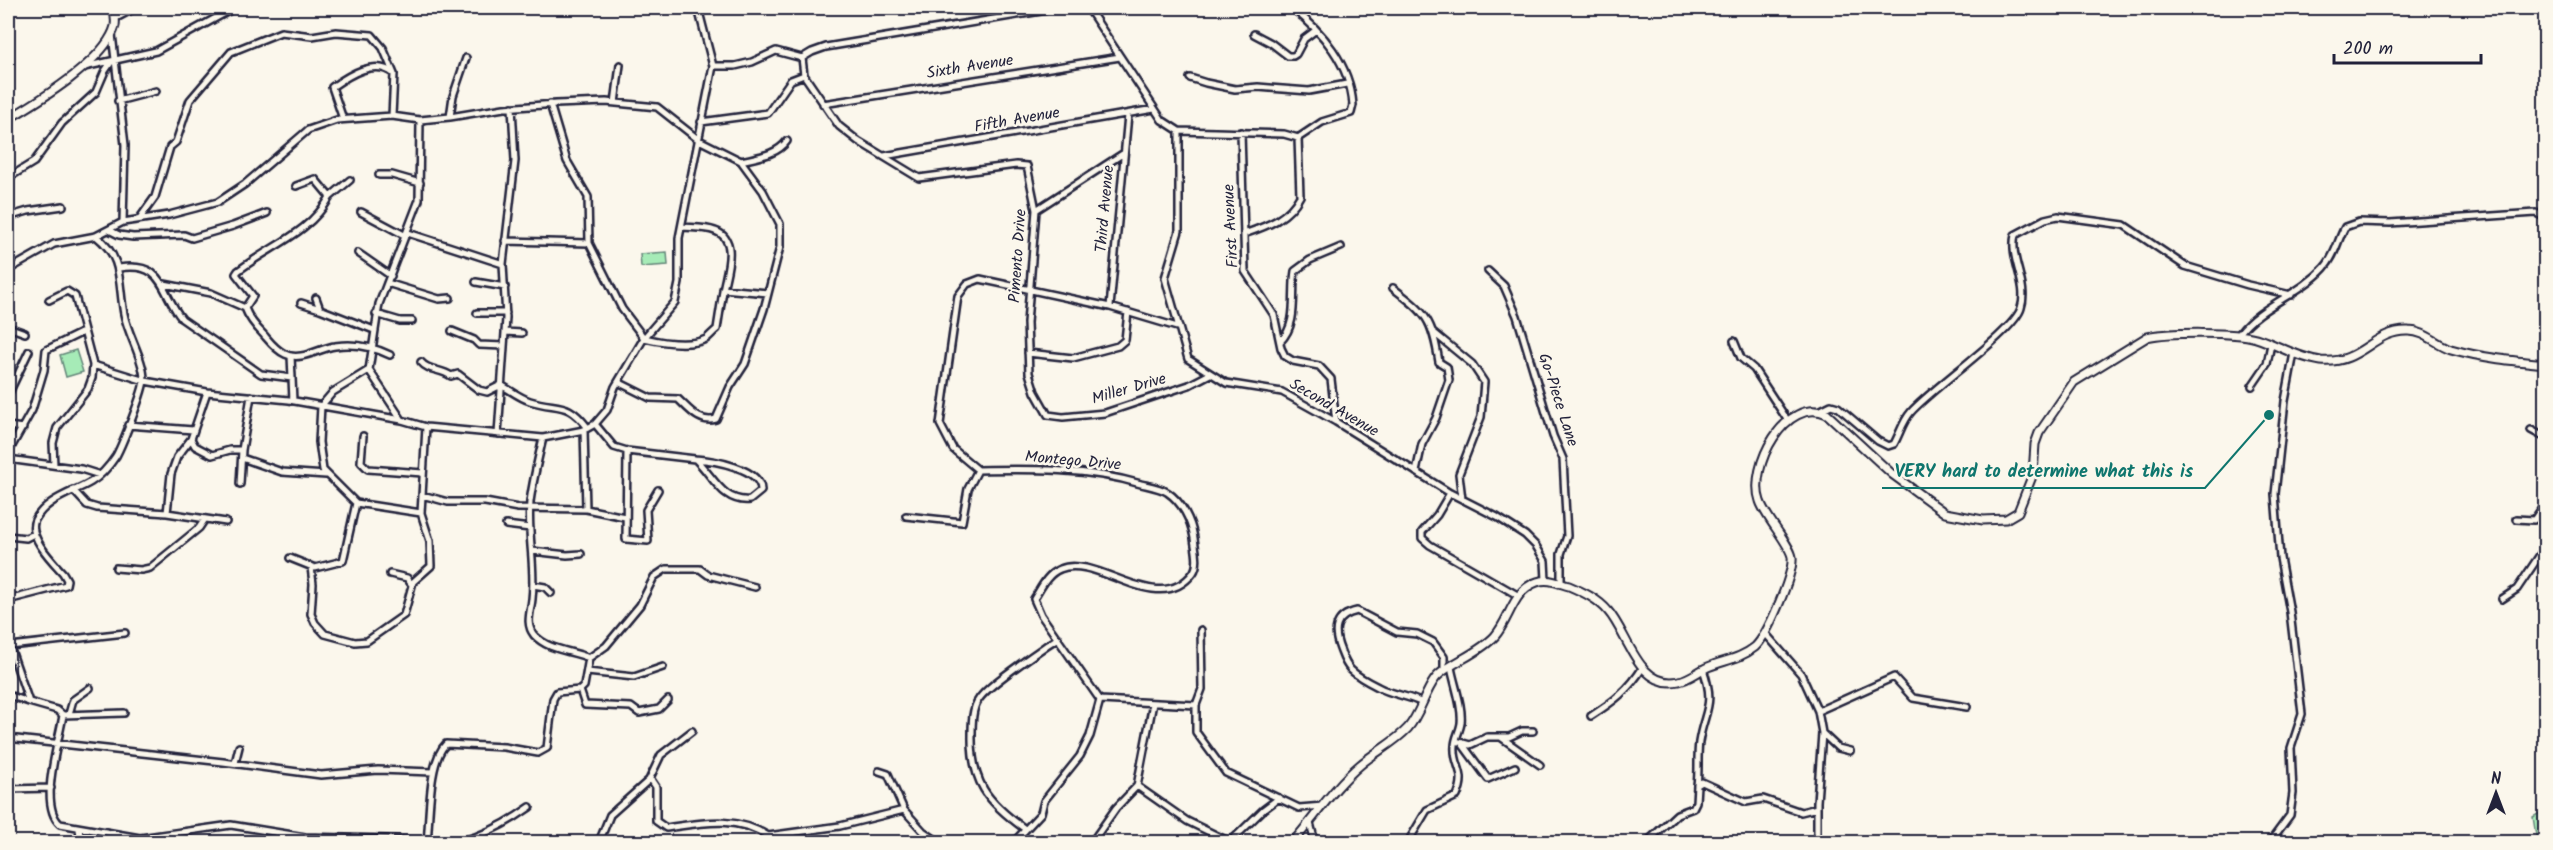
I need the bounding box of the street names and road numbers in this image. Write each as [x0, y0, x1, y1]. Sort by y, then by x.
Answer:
street label: Sixth Avenue [925, 48, 1015, 86]
street label: Fifth Avenue [972, 100, 1062, 140]
street label: Third Avenue [1089, 164, 1121, 254]
street label: First Avenue [1216, 183, 1246, 269]
street label: Pimento Drive [1002, 208, 1034, 304]
street label: Go-Piece Lane [1531, 350, 1585, 450]
street label: Miller Drive [1089, 366, 1169, 412]
street label: Second Avenue [1284, 372, 1384, 444]
street label: Montego Drive [1024, 444, 1122, 478]

